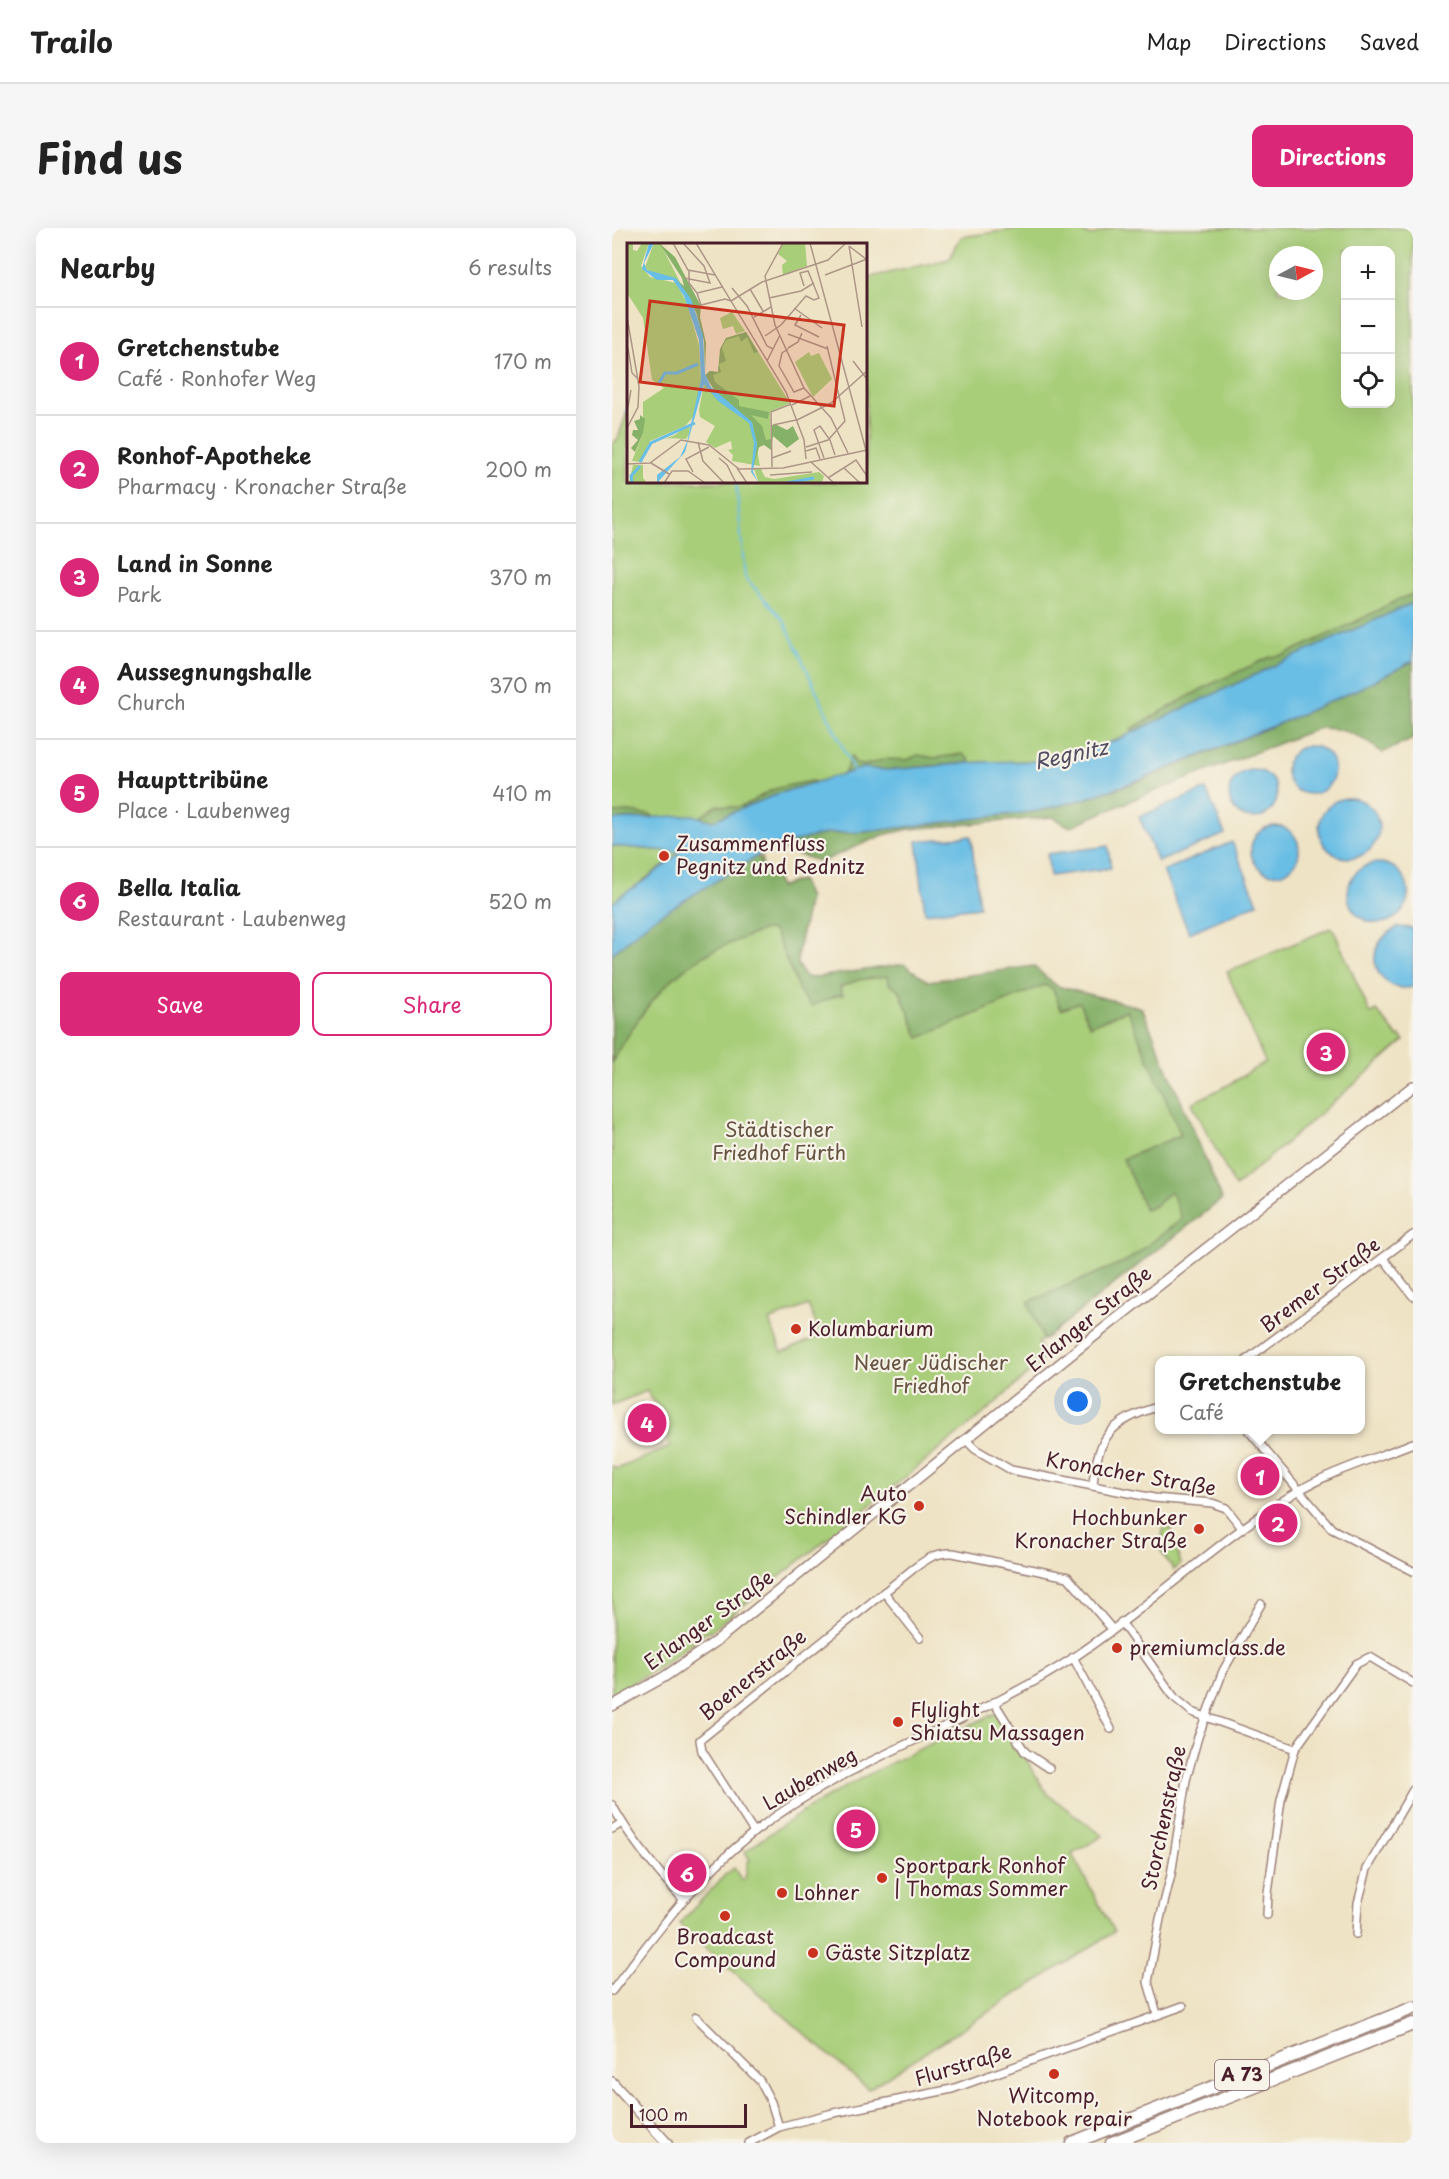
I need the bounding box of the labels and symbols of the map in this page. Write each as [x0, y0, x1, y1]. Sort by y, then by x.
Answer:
inset map [627, 243, 867, 483]
north arrow [1269, 246, 1323, 300]
water label: Regnitz [1031, 729, 1113, 776]
place label: Zusammenfluss Pegnitz und Rednitz [676, 828, 865, 881]
marker: Zusammenfluss Pegnitz und Rednitz [657, 849, 671, 863]
pin: 3 [1306, 1030, 1346, 1074]
park label: Städtischer Friedhof Fürth [712, 1114, 846, 1167]
street label: Bremer Straße [1253, 1229, 1386, 1339]
street label: Erlanger Straße [1019, 1258, 1158, 1378]
place label: Kolumbarium [808, 1313, 934, 1343]
marker: Kolumbarium [789, 1322, 803, 1336]
park label: Neuer Jüdischer Friedhof [854, 1347, 1009, 1400]
your location [1063, 1387, 1092, 1416]
pin: 4 [627, 1400, 666, 1446]
street label: Kronacher Straße [1044, 1443, 1219, 1503]
pin: 1 [1240, 1454, 1280, 1498]
place label: Auto Schindler KG [784, 1478, 907, 1531]
marker: Auto Schindler KG [912, 1499, 926, 1513]
pin: 2 [1258, 1500, 1298, 1546]
place label: Hochbunker Kronacher Straße [1014, 1502, 1188, 1555]
marker: Hochbunker Kronacher Straße [1192, 1522, 1206, 1536]
street label: Erlanger Straße [637, 1562, 780, 1677]
street label: Boenerstraße [692, 1622, 813, 1727]
place label: premiumclass.de [1129, 1632, 1286, 1662]
marker: premiumclass.de [1110, 1641, 1124, 1655]
place label: Flylight Shiatsu Massagen [910, 1694, 1085, 1747]
marker: Flylight Shiatsu Massagen [891, 1715, 905, 1729]
street label: Laubenweg [757, 1739, 862, 1817]
street label: Storchenstraße [1133, 1743, 1193, 1893]
pin: 5 [836, 1806, 876, 1852]
pin: 6 [668, 1850, 706, 1896]
place label: Sportpark Ronhof | Thomas Sommer [894, 1850, 1068, 1903]
marker: Sportpark Ronhof | Thomas Sommer [875, 1871, 889, 1885]
place label: Lohner [794, 1877, 860, 1907]
marker: Lohner [775, 1886, 789, 1900]
marker: Broadcast Compound [718, 1909, 732, 1923]
place label: Broadcast Compound [674, 1921, 776, 1974]
place label: Gäste Sitzplatz [825, 1937, 970, 1967]
marker: Gäste Sitzplatz [806, 1946, 820, 1960]
street label: Flurstraße [911, 2035, 1015, 2093]
road number: A 73 [1215, 2060, 1269, 2090]
marker: Witcomp, Notebook repair [1047, 2067, 1061, 2081]
place label: Witcomp, Notebook repair [976, 2080, 1133, 2133]
scale bar [630, 2101, 747, 2128]

